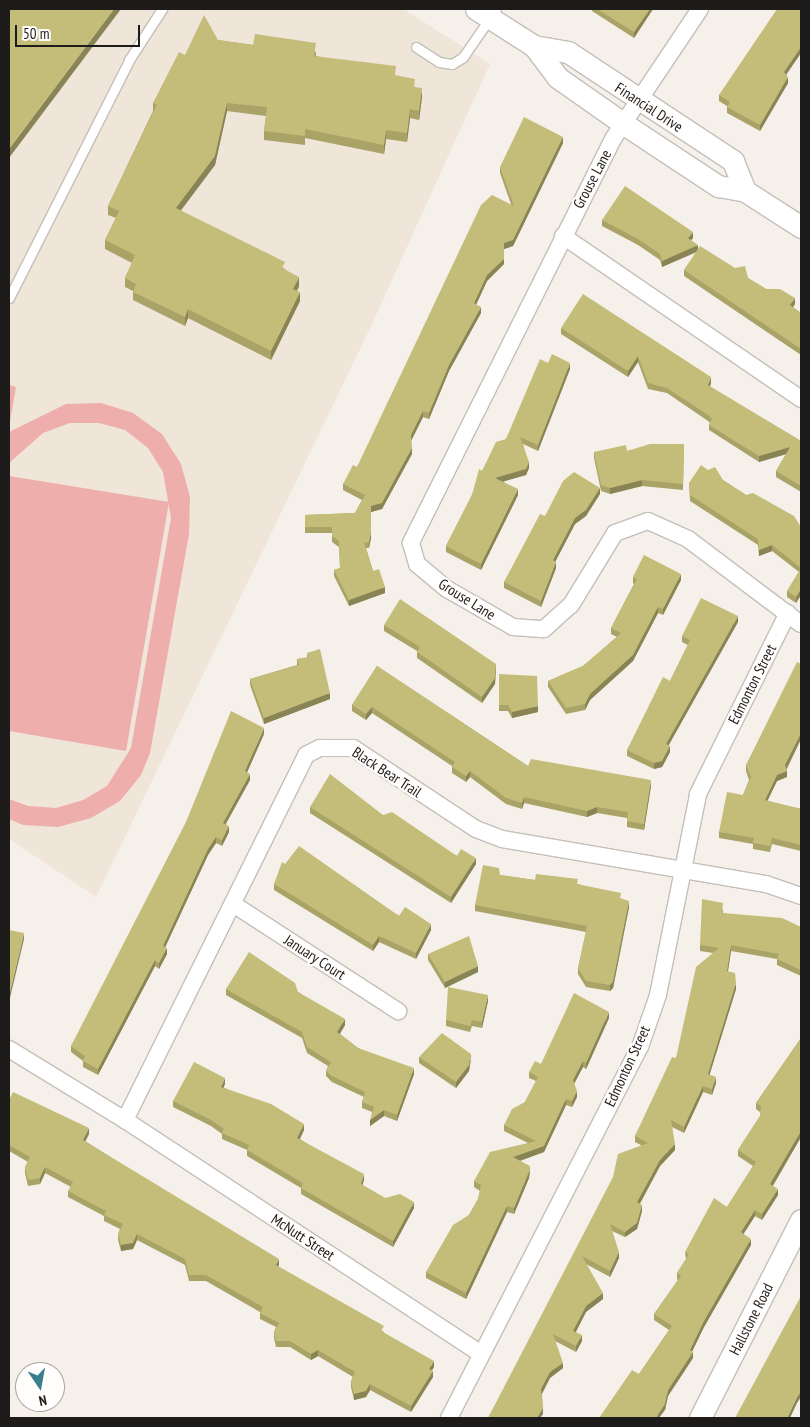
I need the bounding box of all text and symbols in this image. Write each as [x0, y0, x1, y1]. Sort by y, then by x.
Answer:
scale bar [18, 15, 142, 47]
text: 50 m [23, 24, 49, 43]
street label: Financial Drive [612, 78, 686, 136]
street label: Grouse Lane [569, 147, 615, 211]
street label: Grouse Lane [435, 574, 499, 624]
street label: Edmonton Street [724, 641, 780, 727]
street label: Black Bear Trail [349, 743, 425, 801]
street label: January Court [281, 930, 349, 984]
street label: Edmonton Street [600, 1023, 654, 1109]
street label: McNutt Street [268, 1210, 338, 1264]
street label: Hallstone Road [725, 1280, 777, 1358]
north arrow [15, 1362, 65, 1412]
text: N [37, 1391, 48, 1410]

